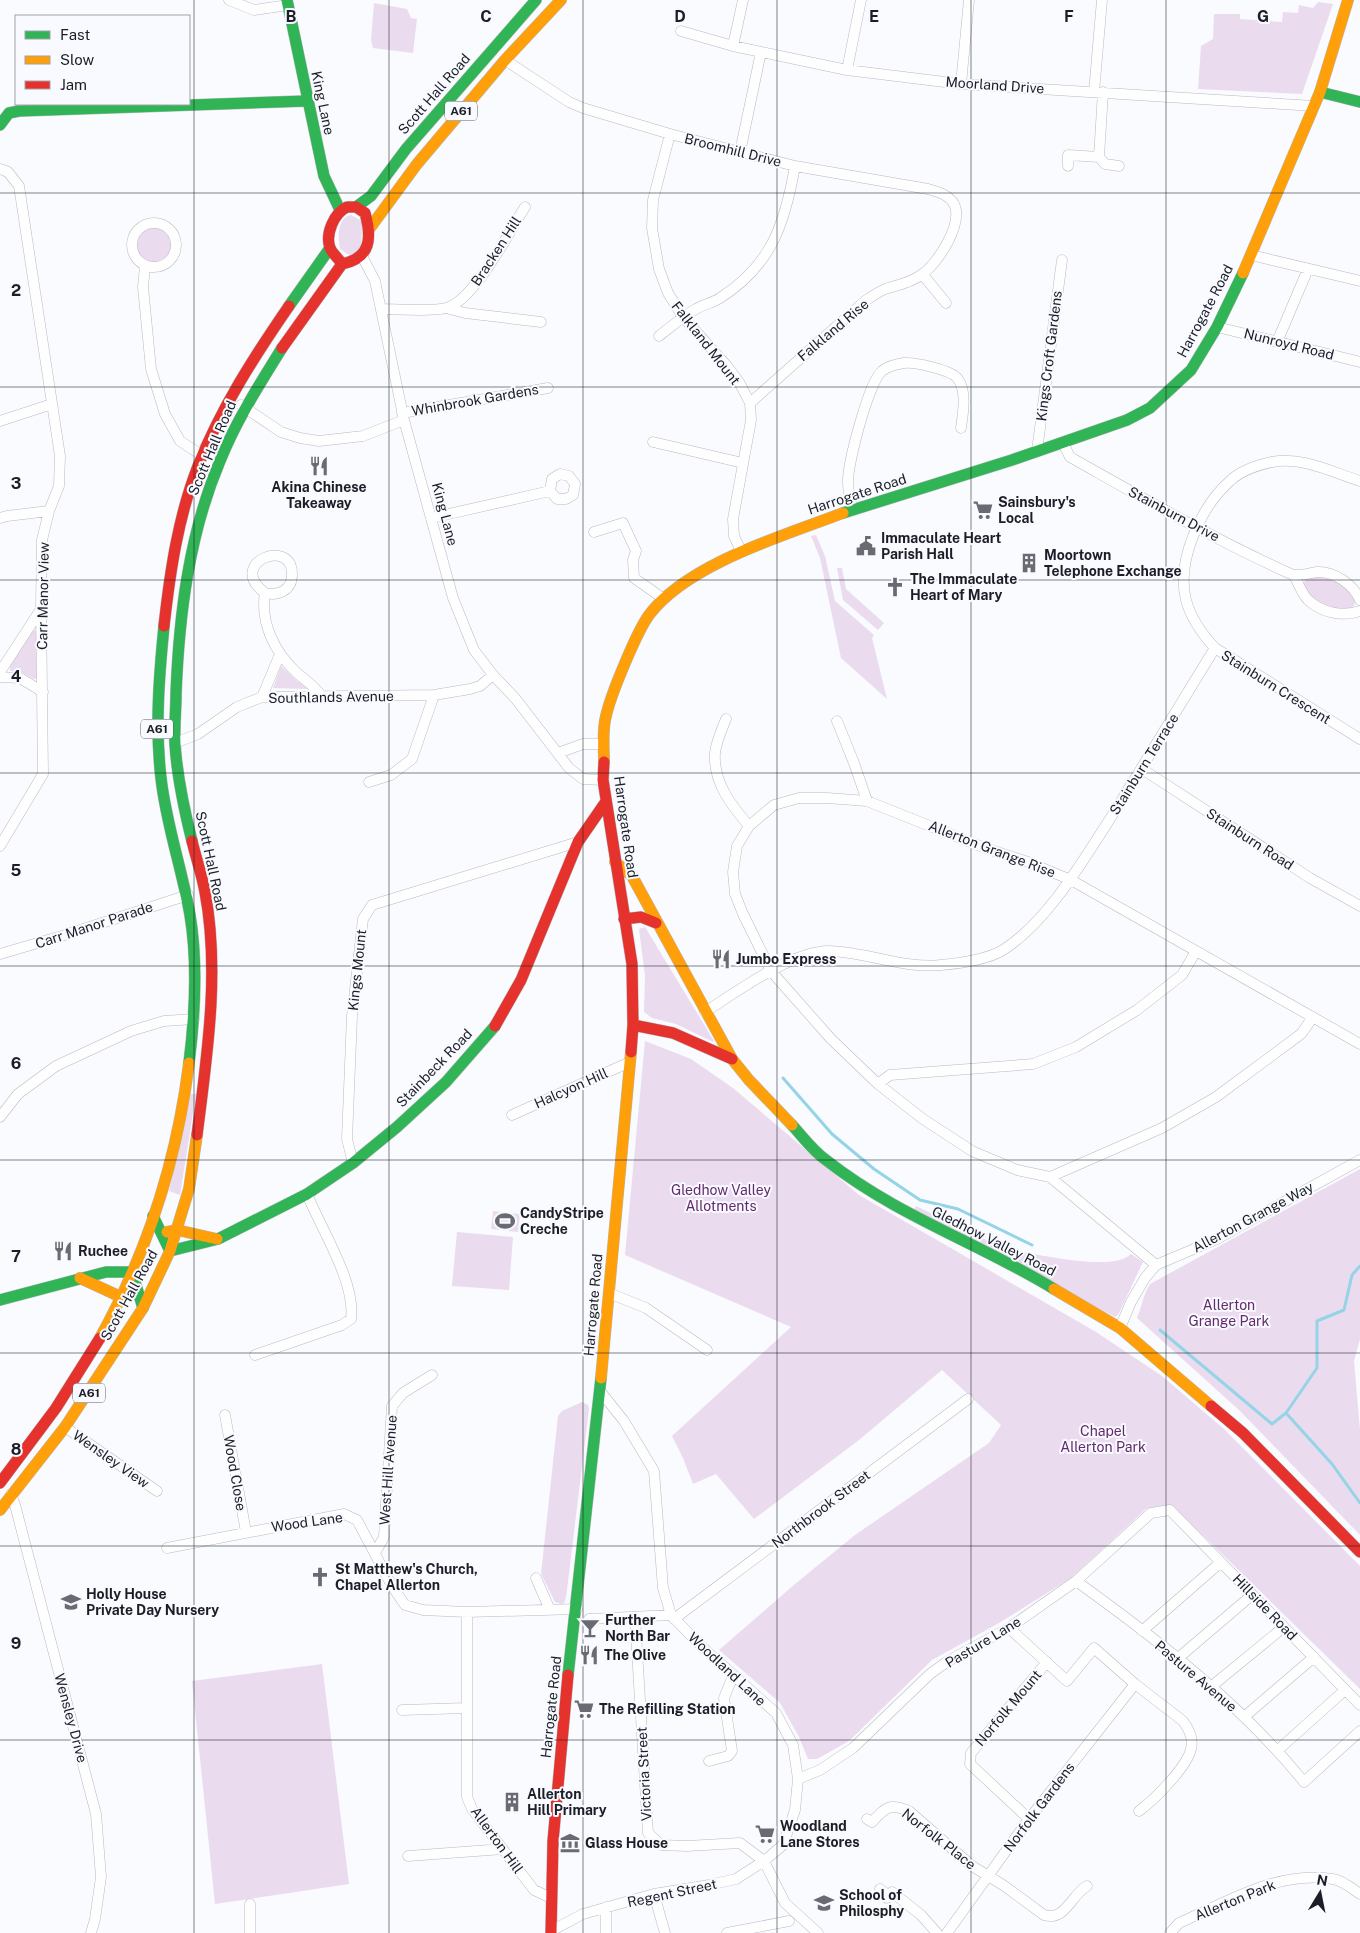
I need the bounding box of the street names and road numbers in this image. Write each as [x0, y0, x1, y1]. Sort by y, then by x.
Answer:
street label: Scott Hall Road [395, 50, 473, 138]
street label: King Lane [308, 70, 338, 136]
street label: Moorland Drive [945, 74, 1045, 96]
road number: A61 [445, 102, 477, 120]
street label: Broomhill Drive [683, 130, 783, 170]
street label: Bracken Hill [468, 213, 524, 289]
street label: Harrogate Road [1174, 262, 1236, 360]
street label: Kings Croft Gardens [1033, 290, 1065, 422]
street label: Falkland Rise [794, 296, 872, 364]
street label: Falkland Mount [668, 298, 744, 388]
street label: Nunroyd Road [1242, 325, 1336, 363]
street label: Whinbrook Gardens [410, 381, 540, 419]
street label: Scott Hall Road [185, 398, 239, 498]
street label: Harrogate Road [806, 471, 908, 517]
street label: King Lane [429, 481, 461, 547]
street label: Stainburn Drive [1126, 483, 1222, 545]
street label: Carr Manor View [34, 542, 52, 650]
street label: Stainburn Crescent [1218, 647, 1334, 727]
street label: Southlands Avenue [268, 688, 394, 706]
street label: Stainburn Terrace [1106, 710, 1182, 818]
road number: A61 [141, 720, 173, 739]
street label: Harrogate Road [611, 775, 641, 879]
street label: Stainburn Road [1203, 805, 1297, 873]
street label: Scott Hall Road [193, 810, 229, 912]
street label: Allerton Grange Rise [926, 817, 1058, 881]
street label: Carr Manor Parade [33, 898, 155, 952]
street label: Kings Mount [345, 929, 369, 1011]
street label: Stainbeck Road [393, 1026, 475, 1110]
street label: Halcyon Hill [532, 1065, 610, 1111]
street label: Allerton Grange Way [1190, 1178, 1316, 1256]
street label: Gledhow Valley Road [929, 1203, 1059, 1279]
street label: Scott Hall Road [97, 1247, 161, 1343]
street label: Harrogate Road [581, 1253, 605, 1357]
road number: A61 [73, 1384, 105, 1402]
street label: West Hill Avenue [376, 1414, 400, 1526]
street label: Wensley View [70, 1427, 152, 1491]
street label: Wood Close [220, 1434, 250, 1512]
street label: Northbrook Street [769, 1467, 873, 1551]
street label: Wood Lane [270, 1509, 344, 1535]
street label: Hillside Road [1229, 1571, 1301, 1643]
street label: Pasture Lane [942, 1613, 1024, 1671]
street label: Woodland Lane [685, 1629, 769, 1709]
street label: Pasture Avenue [1152, 1637, 1240, 1715]
street label: Harrogate Road [538, 1655, 564, 1759]
street label: Norfolk Mount [972, 1667, 1044, 1749]
street label: Wensley Drive [51, 1672, 91, 1764]
street label: Victoria Street [634, 1726, 654, 1822]
street label: Norfolk Gardens [1000, 1759, 1078, 1855]
street label: Allerton Hill [468, 1804, 526, 1876]
street label: Norfolk Place [899, 1805, 979, 1873]
street label: Regent Street [626, 1876, 718, 1910]
street label: Allerton Park [1192, 1877, 1278, 1923]

